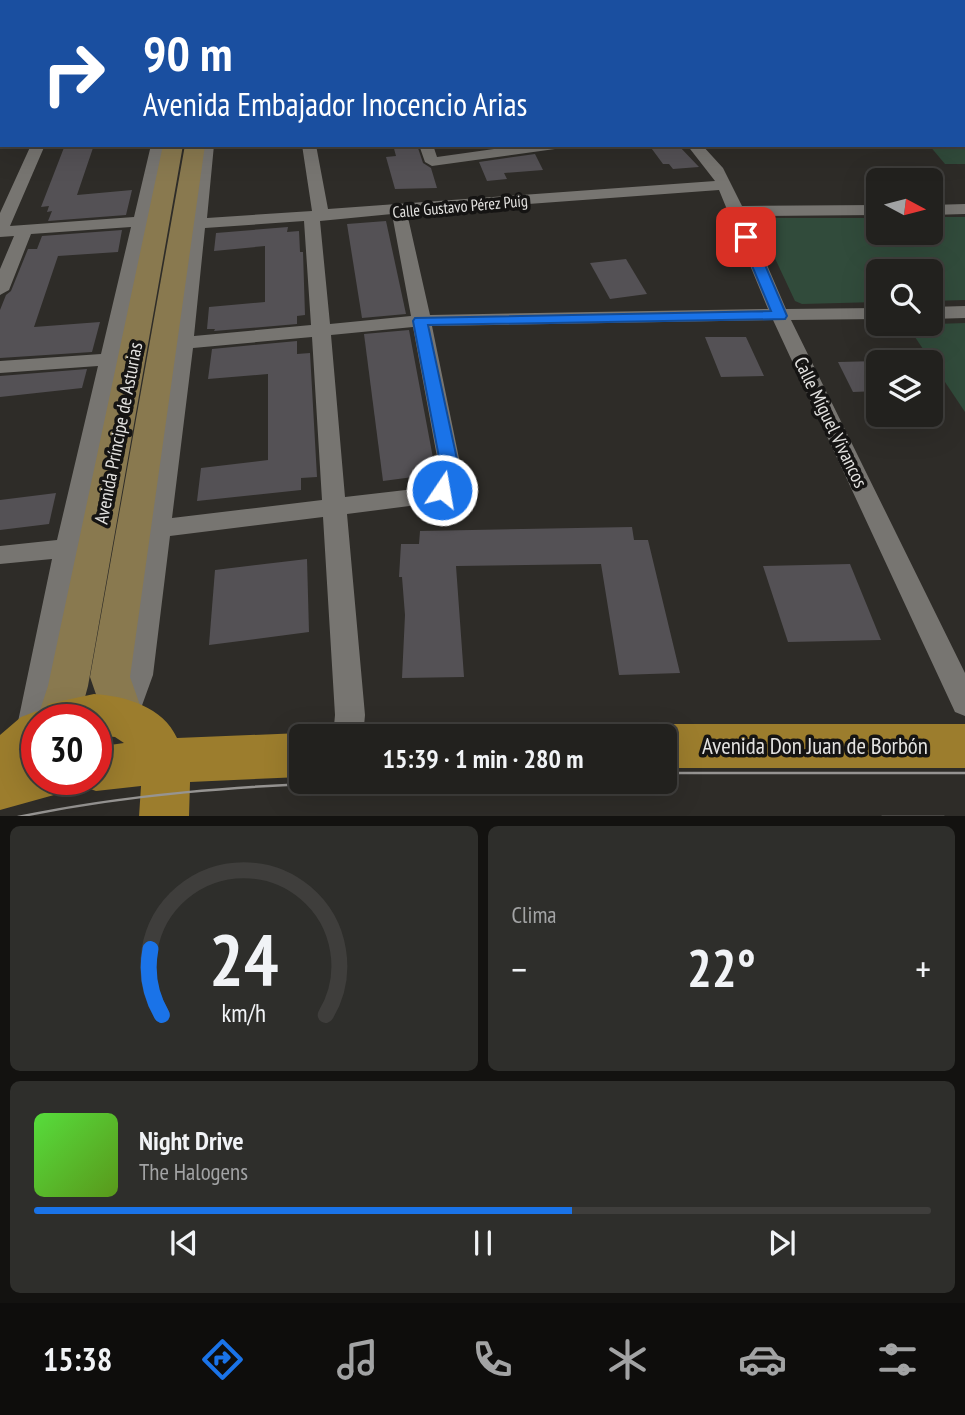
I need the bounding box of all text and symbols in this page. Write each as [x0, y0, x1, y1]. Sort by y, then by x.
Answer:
text: 90 m [143, 21, 232, 85]
icon: right [28, 28, 119, 119]
text: Avenida Embajador Inocencio Arias [143, 83, 527, 125]
north arrow [866, 168, 943, 245]
map controls [866, 168, 943, 427]
street label: Calle Gustavo Pérez Puig [392, 190, 528, 222]
pin [716, 207, 776, 267]
icon: arrive [727, 218, 765, 256]
button: search [866, 259, 943, 336]
street label: Avenida Príncipe de Asturias [89, 340, 147, 526]
button: layers [866, 350, 943, 427]
street label: Calle Miguel Vivancos [789, 353, 873, 491]
position arrow [405, 453, 479, 527]
speed limit sign: 30 [21, 704, 112, 795]
street label: Avenida Don Juan de Borbón [702, 731, 928, 760]
text: 15:39 · 1 min · 280 m [383, 742, 583, 775]
text: Clima [512, 900, 557, 929]
text: 24 [209, 911, 279, 1005]
text: 22° [687, 934, 756, 1001]
text: − [512, 944, 527, 993]
text: + [915, 944, 931, 993]
text: km/h [222, 996, 266, 1028]
text: Night Drive [139, 1124, 244, 1157]
text: The Halogens [139, 1157, 248, 1186]
icon: previous [165, 1224, 203, 1262]
icon: pause [464, 1224, 502, 1262]
icon: next [763, 1224, 801, 1262]
icon: directions [198, 1335, 247, 1384]
icon: music [333, 1335, 382, 1384]
icon: phone [468, 1335, 517, 1384]
icon: climate [603, 1335, 652, 1384]
icon: car [738, 1335, 787, 1384]
icon: filters [873, 1335, 922, 1384]
text: 15:38 [43, 1338, 112, 1380]

